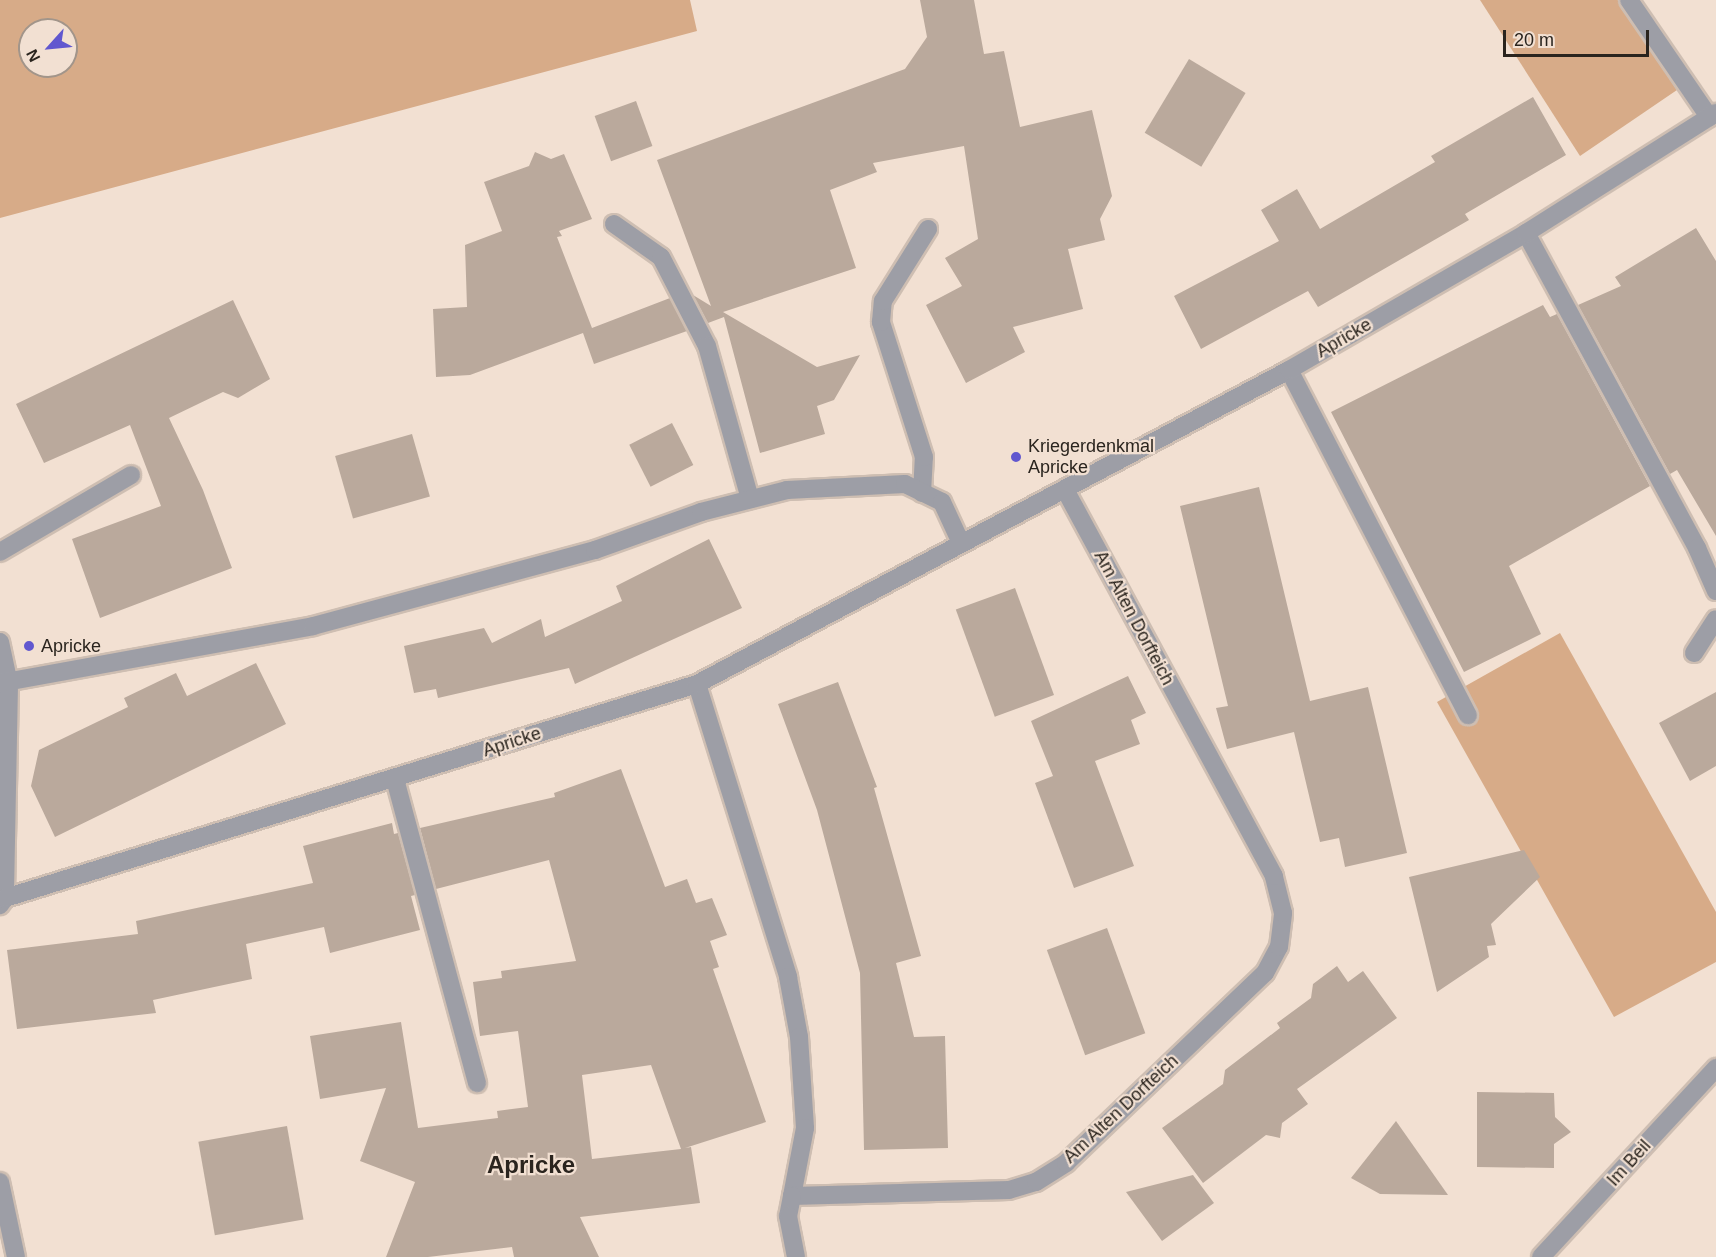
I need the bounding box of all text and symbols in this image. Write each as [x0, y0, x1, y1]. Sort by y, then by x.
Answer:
north arrow [18, 18, 78, 78]
scale bar [1506, 18, 1652, 56]
text: 20 m [1514, 30, 1554, 50]
text: N [23, 46, 43, 65]
street label: Apricke [1313, 314, 1375, 362]
place label: Kriegerdenkmal Apricke [1028, 436, 1154, 478]
marker: Kriegerdenkmal Apricke [1009, 450, 1023, 464]
street label: Am Alten Dorfteich [1089, 547, 1179, 689]
place label: Apricke [41, 635, 101, 657]
marker: Apricke [22, 639, 36, 653]
street label: Apricke [480, 722, 544, 762]
street label: Am Alten Dorfteich [1059, 1050, 1183, 1168]
street label: Im Beil [1603, 1135, 1655, 1191]
district label: Apricke [487, 1151, 575, 1179]

